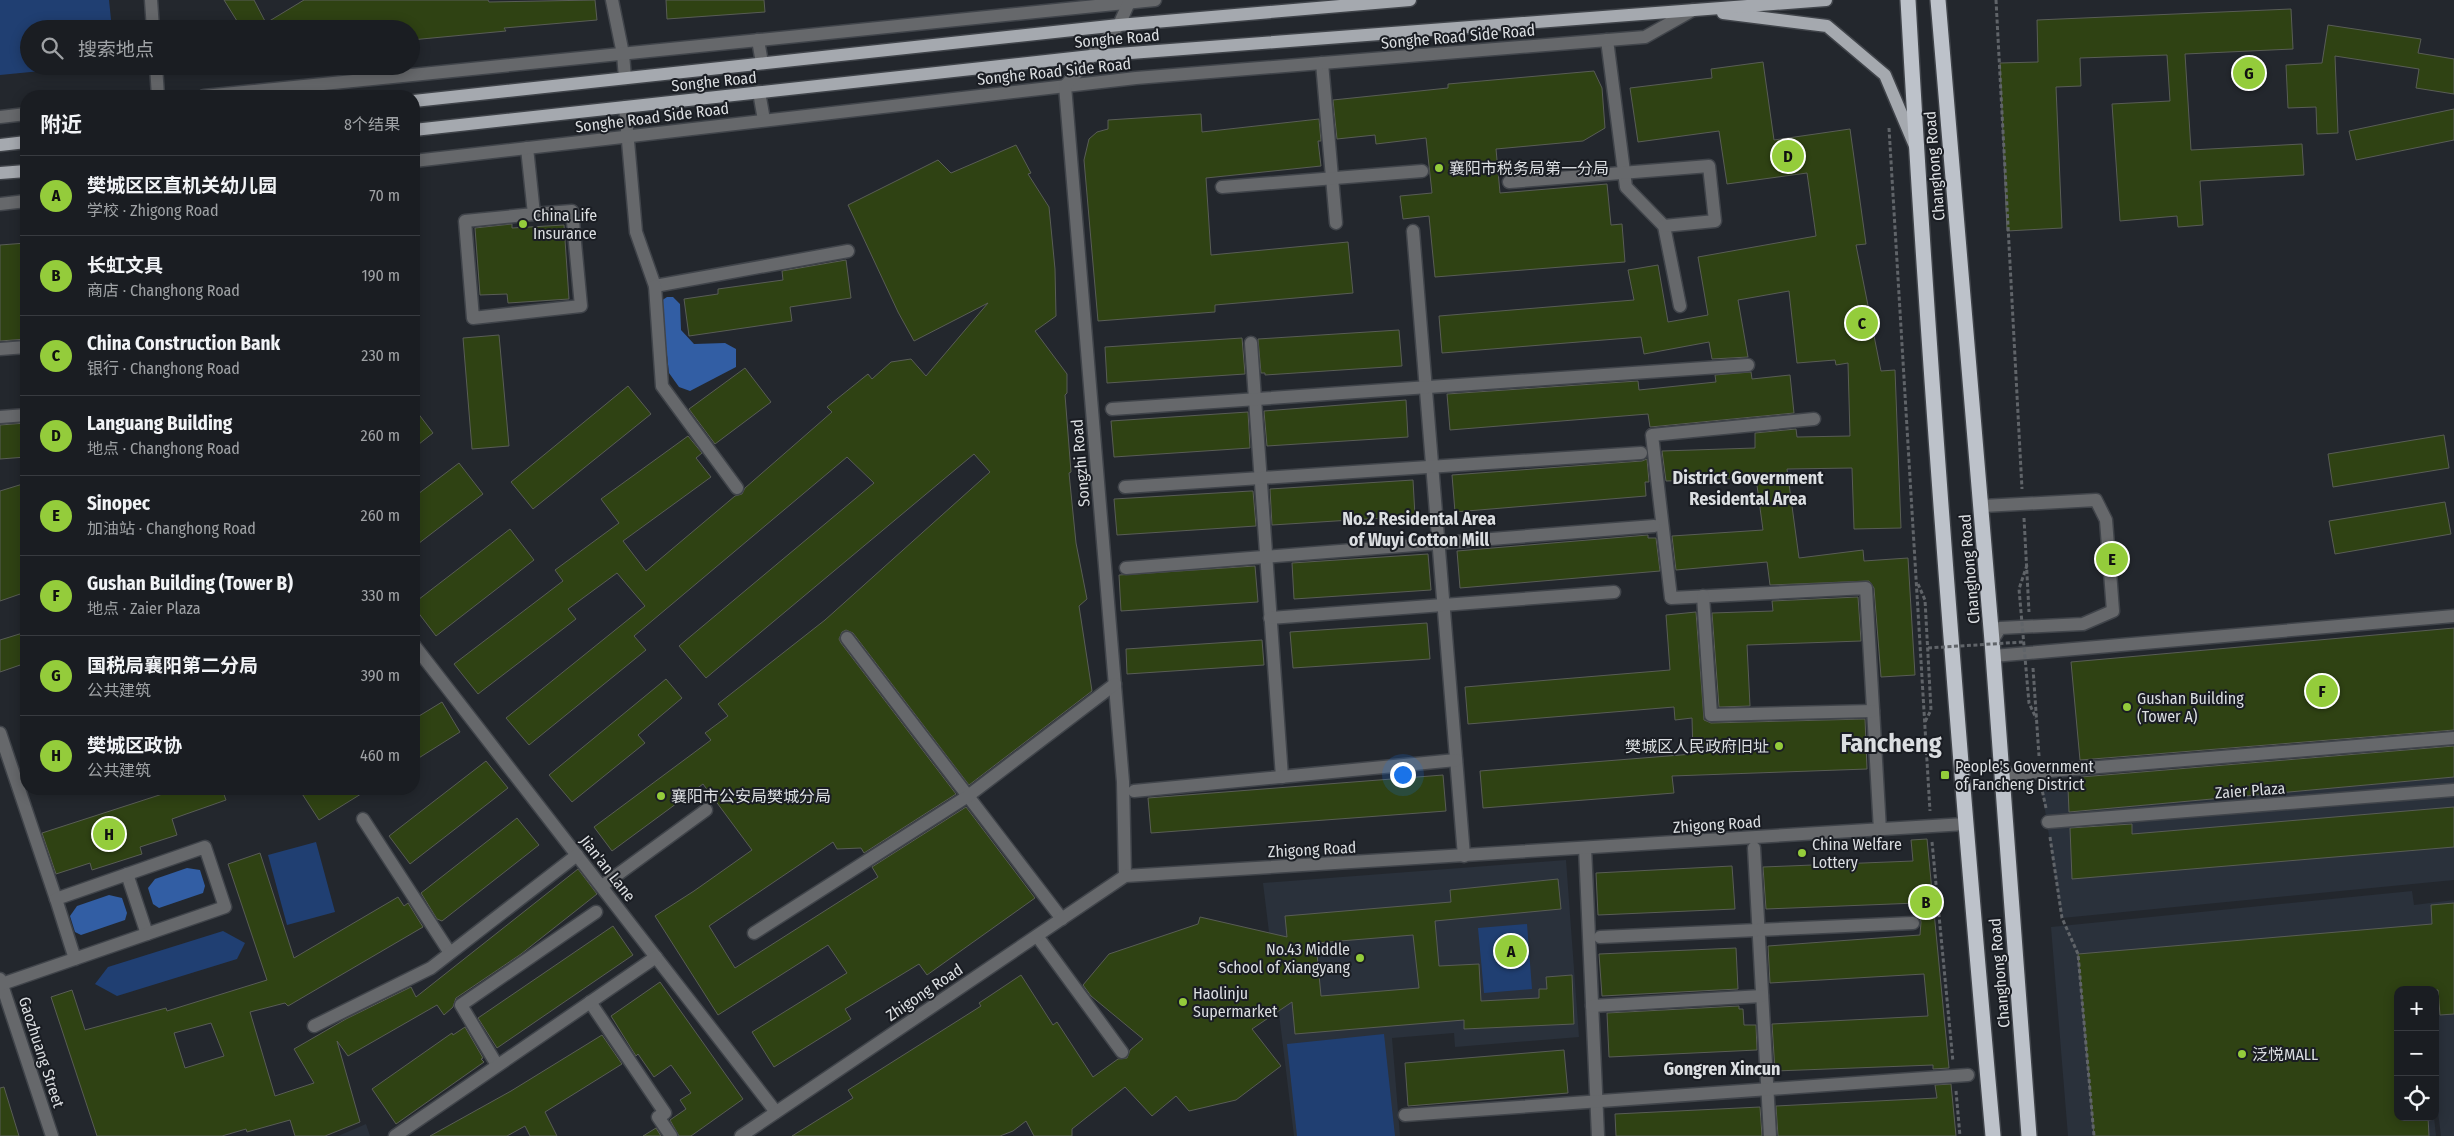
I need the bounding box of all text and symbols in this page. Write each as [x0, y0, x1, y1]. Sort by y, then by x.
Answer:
search box [20, 20, 420, 75]
street label: Songhe Road Side Road [1380, 20, 1536, 53]
street label: Songhe Road [1074, 25, 1160, 52]
icon: search [38, 34, 66, 62]
text: 搜索地点 [78, 38, 154, 61]
street label: Songhe Road Side Road [976, 54, 1132, 89]
pin: G [2233, 54, 2265, 92]
street label: Songhe Road [671, 68, 758, 95]
street label: Songhe Road Side Road [574, 99, 730, 136]
street label: Changhong Road [1920, 110, 1949, 222]
text: 附近 [40, 112, 82, 138]
text: 8个结果 [344, 115, 400, 134]
pin: D [1772, 137, 1804, 175]
place label: 襄阳市税务局第一分局 [1449, 159, 1609, 178]
marker: 襄阳市税务局第一分局 [1433, 162, 1445, 174]
text: 樊城区区直机关幼儿园 [87, 174, 277, 197]
text: A [52, 186, 60, 205]
text: 70 m [369, 186, 400, 205]
text: 学校 · Zhigong Road [87, 201, 219, 220]
place label: China Life Insurance [533, 206, 597, 243]
marker: China Life Insurance [517, 218, 529, 230]
text: 长虹文具 [87, 254, 163, 277]
text: B [52, 266, 60, 285]
text: 190 m [362, 266, 400, 285]
text: 商店 · Changhong Road [87, 281, 240, 300]
pin: C [1846, 304, 1878, 342]
text: China Construction Bank [87, 332, 280, 355]
text: C [52, 346, 60, 365]
text: 230 m [361, 346, 400, 365]
text: 银行 · Changhong Road [87, 359, 240, 378]
text: Languang Building [87, 412, 232, 435]
street label: Songzhi Road [1067, 418, 1094, 508]
text: D [51, 426, 61, 445]
text: 260 m [361, 426, 400, 445]
text: 地点 · Changhong Road [87, 439, 240, 458]
district label: District Government Residental Area [1673, 467, 1824, 510]
text: Sinopec [87, 492, 150, 515]
text: E [52, 506, 60, 525]
text: 260 m [361, 506, 400, 525]
district label: No.2 Residental Area of Wuyi Cotton Mill [1342, 508, 1496, 551]
street label: Changhong Road [1955, 513, 1984, 625]
text: 加油站 · Changhong Road [87, 519, 256, 538]
pin: E [2096, 540, 2128, 578]
text: Gushan Building (Tower B) [87, 572, 293, 595]
text: F [52, 586, 60, 605]
text: 330 m [361, 586, 400, 605]
text: 地点 · Zaier Plaza [87, 599, 201, 618]
text: 国税局襄阳第二分局 [87, 654, 258, 677]
text: G [51, 666, 61, 685]
text: 390 m [361, 666, 400, 685]
pin: F [2306, 672, 2338, 710]
text: 公共建筑 [87, 681, 151, 700]
place label: Gushan Building (Tower A) [2137, 689, 2244, 726]
marker: Gushan Building (Tower A) [2121, 701, 2133, 713]
district label: Fancheng [1840, 728, 1942, 759]
text: 樊城区政协 [87, 734, 182, 757]
place label: 樊城区人民政府旧址 [1625, 737, 1769, 756]
marker: 樊城区人民政府旧址 [1773, 740, 1785, 752]
text: H [51, 746, 61, 765]
text: 460 m [360, 746, 400, 765]
place label: People's Government of Fancheng District [1955, 757, 2094, 794]
text: 公共建筑 [87, 761, 151, 780]
your location [1390, 762, 1416, 788]
marker: People's Government of Fancheng District [1939, 769, 1951, 781]
street label: Zaier Plaza [2214, 779, 2286, 802]
place label: 襄阳市公安局樊城分局 [671, 787, 831, 806]
marker: 襄阳市公安局樊城分局 [655, 790, 667, 802]
street label: Zhigong Road [1672, 812, 1762, 837]
pin: H [93, 815, 125, 853]
street label: Jian'an Lane [576, 831, 639, 905]
place label: China Welfare Lottery [1812, 835, 1902, 872]
street label: Zhigong Road [1267, 838, 1357, 861]
marker: China Welfare Lottery [1796, 847, 1808, 859]
pin: B [1910, 883, 1942, 921]
street label: Changhong Road [1985, 917, 2014, 1029]
pin: A [1495, 932, 1527, 970]
place label: No.43 Middle School of Xiangyang [1219, 940, 1350, 977]
marker: No.43 Middle School of Xiangyang [1354, 952, 1366, 964]
street label: Zhigong Road [882, 960, 966, 1025]
place label: Haolinju Supermarket [1193, 984, 1278, 1021]
map controls [2394, 986, 2439, 1121]
button: + [2394, 986, 2439, 1031]
street label: Gaozhuang Street [15, 994, 69, 1111]
marker: Haolinju Supermarket [1177, 996, 1189, 1008]
button: − [2394, 1031, 2439, 1076]
place label: 泛悦MALL [2252, 1045, 2318, 1064]
marker: 泛悦MALL [2236, 1048, 2248, 1060]
district label: Gongren Xincun [1663, 1058, 1781, 1080]
button: locate [2394, 1076, 2439, 1121]

